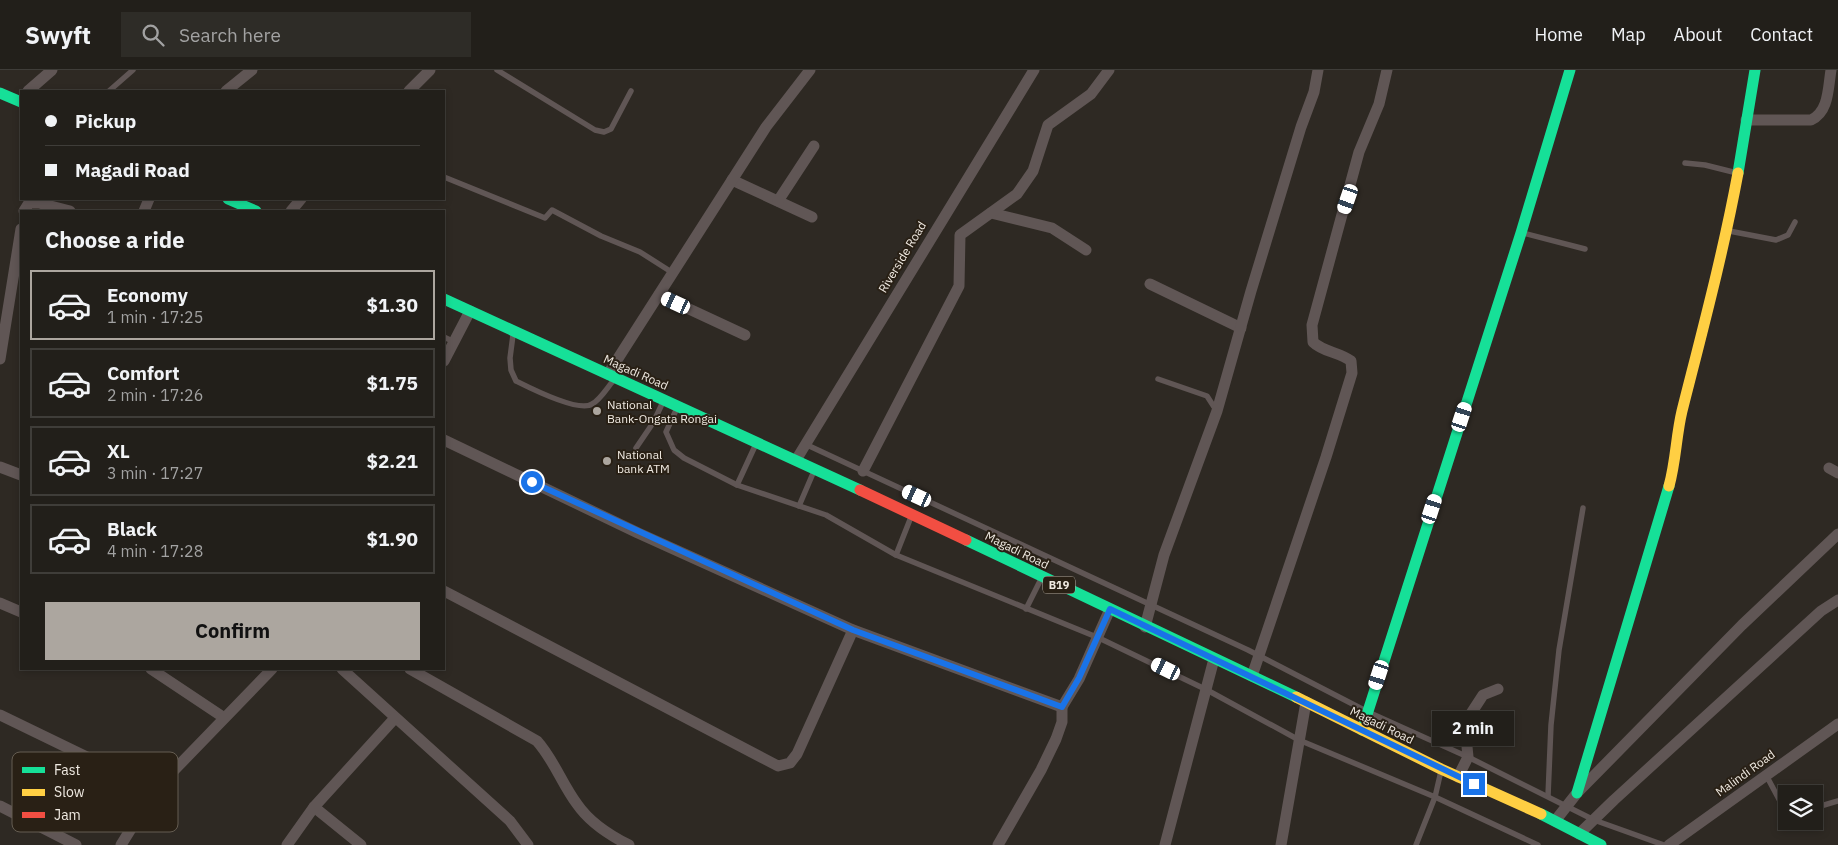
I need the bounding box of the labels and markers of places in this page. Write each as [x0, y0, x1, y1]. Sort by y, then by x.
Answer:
place label: National Bank-Ongata Rongai [607, 397, 717, 426]
marker: National Bank-Ongata Rongai [591, 405, 603, 417]
place label: National bank ATM [617, 447, 670, 476]
marker: National bank ATM [601, 455, 613, 467]

